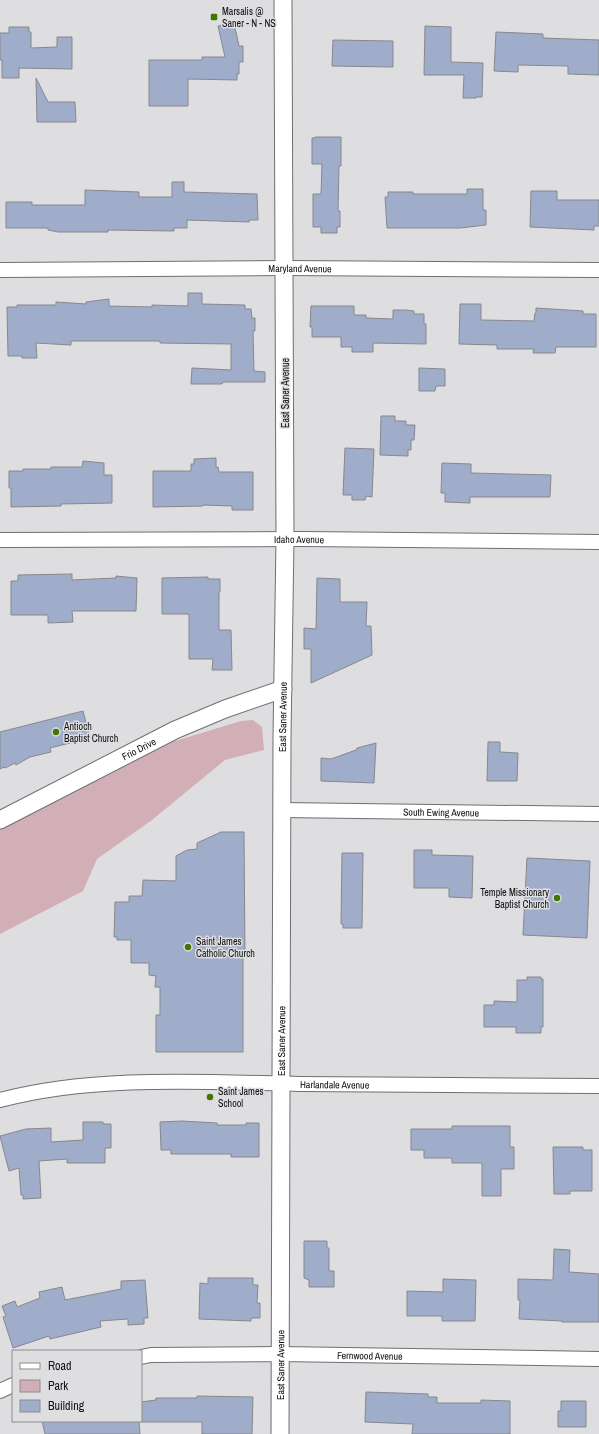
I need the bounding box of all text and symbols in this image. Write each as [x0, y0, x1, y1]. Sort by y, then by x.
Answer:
place label: Marsalis @ Saner - N - NS [222, 5, 276, 30]
marker: Marsalis @ Saner - N - NS [209, 12, 219, 22]
street label: Maryland Avenue [268, 261, 332, 275]
street label: East Saner Avenue [279, 358, 292, 428]
street label: Idaho Avenue [274, 532, 325, 546]
street label: East Saner Avenue [275, 681, 289, 752]
place label: Antioch Baptist Church [63, 720, 118, 745]
marker: Antioch Baptist Church [51, 727, 61, 737]
street label: Frio Drive [120, 734, 158, 763]
street label: South Ewing Avenue [403, 805, 480, 819]
place label: Temple Missionary Baptist Church [480, 886, 550, 911]
marker: Temple Missionary Baptist Church [552, 893, 562, 903]
place label: Saint James Catholic Church [196, 935, 255, 960]
marker: Saint James Catholic Church [183, 942, 193, 952]
street label: East Saner Avenue [275, 1005, 288, 1076]
street label: Harlandale Avenue [300, 1078, 370, 1091]
place label: Saint James School [218, 1085, 264, 1110]
marker: Saint James School [205, 1092, 215, 1102]
street label: East Saner Avenue [274, 1329, 287, 1400]
street label: Fernwood Avenue [337, 1348, 403, 1362]
legend [12, 1350, 142, 1422]
text: Road [48, 1358, 72, 1374]
text: Park [48, 1378, 68, 1394]
text: Building [48, 1398, 85, 1414]

